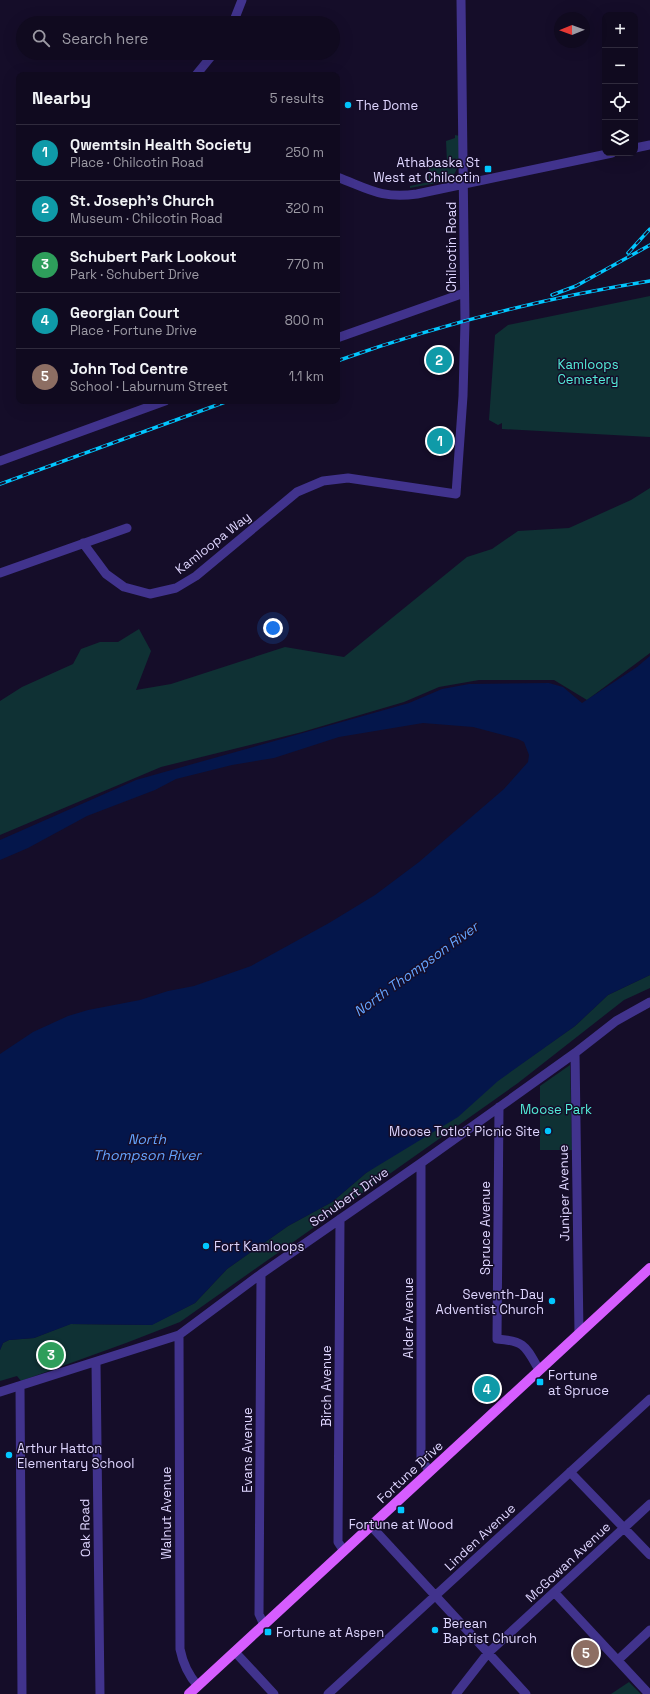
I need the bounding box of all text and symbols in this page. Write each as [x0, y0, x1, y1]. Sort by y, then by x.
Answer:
north arrow [554, 12, 590, 48]
map controls [602, 12, 638, 156]
button: + [602, 12, 638, 48]
search box [16, 16, 340, 60]
icon: search [30, 27, 52, 49]
text: Search here [62, 29, 148, 48]
button: − [602, 48, 638, 84]
button: locate [602, 84, 638, 120]
text: Nearby [32, 87, 91, 109]
text: 5 results [270, 90, 324, 107]
place label: The Dome [356, 97, 418, 114]
marker: The Dome [343, 100, 353, 110]
button: layers [602, 120, 638, 156]
text: Qwemtsin Health Society [70, 135, 251, 154]
text: 1 [42, 144, 48, 161]
text: 250 m [286, 144, 324, 161]
text: Place · Chilcotin Road [70, 154, 204, 171]
place label: Athabaska St West at Chilcotin [373, 154, 480, 186]
marker: Athabaska St West at Chilcotin [483, 164, 493, 174]
text: St. Joseph's Church [70, 191, 214, 210]
text: 2 [41, 200, 49, 217]
text: 320 m [285, 200, 324, 217]
street label: Chilcotin Road [443, 202, 460, 292]
text: Museum · Chilcotin Road [70, 210, 223, 227]
text: Schubert Park Lookout [70, 247, 237, 266]
text: 3 [41, 256, 49, 273]
text: 770 m [287, 256, 324, 273]
text: Park · Schubert Drive [70, 266, 199, 283]
text: Georgian Court [70, 303, 180, 322]
text: 4 [41, 312, 49, 329]
text: 800 m [285, 312, 324, 329]
text: Place · Fortune Drive [70, 322, 197, 339]
pin: 2 [426, 345, 452, 375]
park label: Kamloops Cemetery [557, 356, 619, 388]
text: John Tod Centre [70, 359, 188, 378]
text: 5 [41, 368, 49, 385]
text: 1.1 km [289, 368, 324, 385]
text: School · Laburnum Street [70, 378, 228, 395]
pin: 1 [427, 426, 453, 456]
street label: Kamloopa Way [172, 508, 254, 578]
your location [263, 618, 283, 638]
water label: North Thompson River [350, 917, 483, 1020]
park label: Moose Park [520, 1101, 592, 1118]
place label: Moose Totlot Picnic Site [389, 1123, 540, 1140]
marker: Moose Totlot Picnic Site [543, 1126, 553, 1136]
water label: North Thompson River [93, 1130, 203, 1164]
street label: Juniper Avenue [555, 1145, 573, 1241]
street label: Schubert Drive [306, 1163, 392, 1231]
street label: Spruce Avenue [477, 1181, 494, 1275]
place label: Fort Kamloops [214, 1238, 304, 1255]
marker: Fort Kamloops [201, 1241, 211, 1251]
street label: Alder Avenue [400, 1277, 417, 1359]
place label: Seventh-Day Adventist Church [435, 1286, 544, 1318]
marker: Seventh-Day Adventist Church [547, 1296, 557, 1306]
pin: 3 [38, 1340, 64, 1370]
street label: Birch Avenue [318, 1345, 335, 1427]
place label: Fortune at Spruce [548, 1367, 609, 1399]
pin: 4 [474, 1374, 500, 1404]
marker: Fortune at Spruce [535, 1377, 545, 1387]
street label: Evans Avenue [239, 1407, 256, 1493]
street label: Fortune Drive [373, 1437, 447, 1507]
place label: Arthur Hatton Elementary School [17, 1440, 134, 1472]
marker: Arthur Hatton Elementary School [4, 1450, 14, 1460]
street label: Walnut Avenue [158, 1467, 175, 1559]
street label: Oak Road [76, 1499, 94, 1557]
street label: Linden Avenue [441, 1500, 519, 1574]
marker: Fortune at Wood [396, 1505, 406, 1515]
place label: Fortune at Wood [349, 1516, 453, 1533]
street label: McGowan Avenue [522, 1518, 614, 1606]
place label: Berean Baptist Church [443, 1615, 537, 1647]
place label: Fortune at Aspen [276, 1624, 384, 1641]
marker: Berean Baptist Church [430, 1625, 440, 1635]
marker: Fortune at Aspen [263, 1627, 273, 1637]
pin: 5 [573, 1638, 599, 1668]

